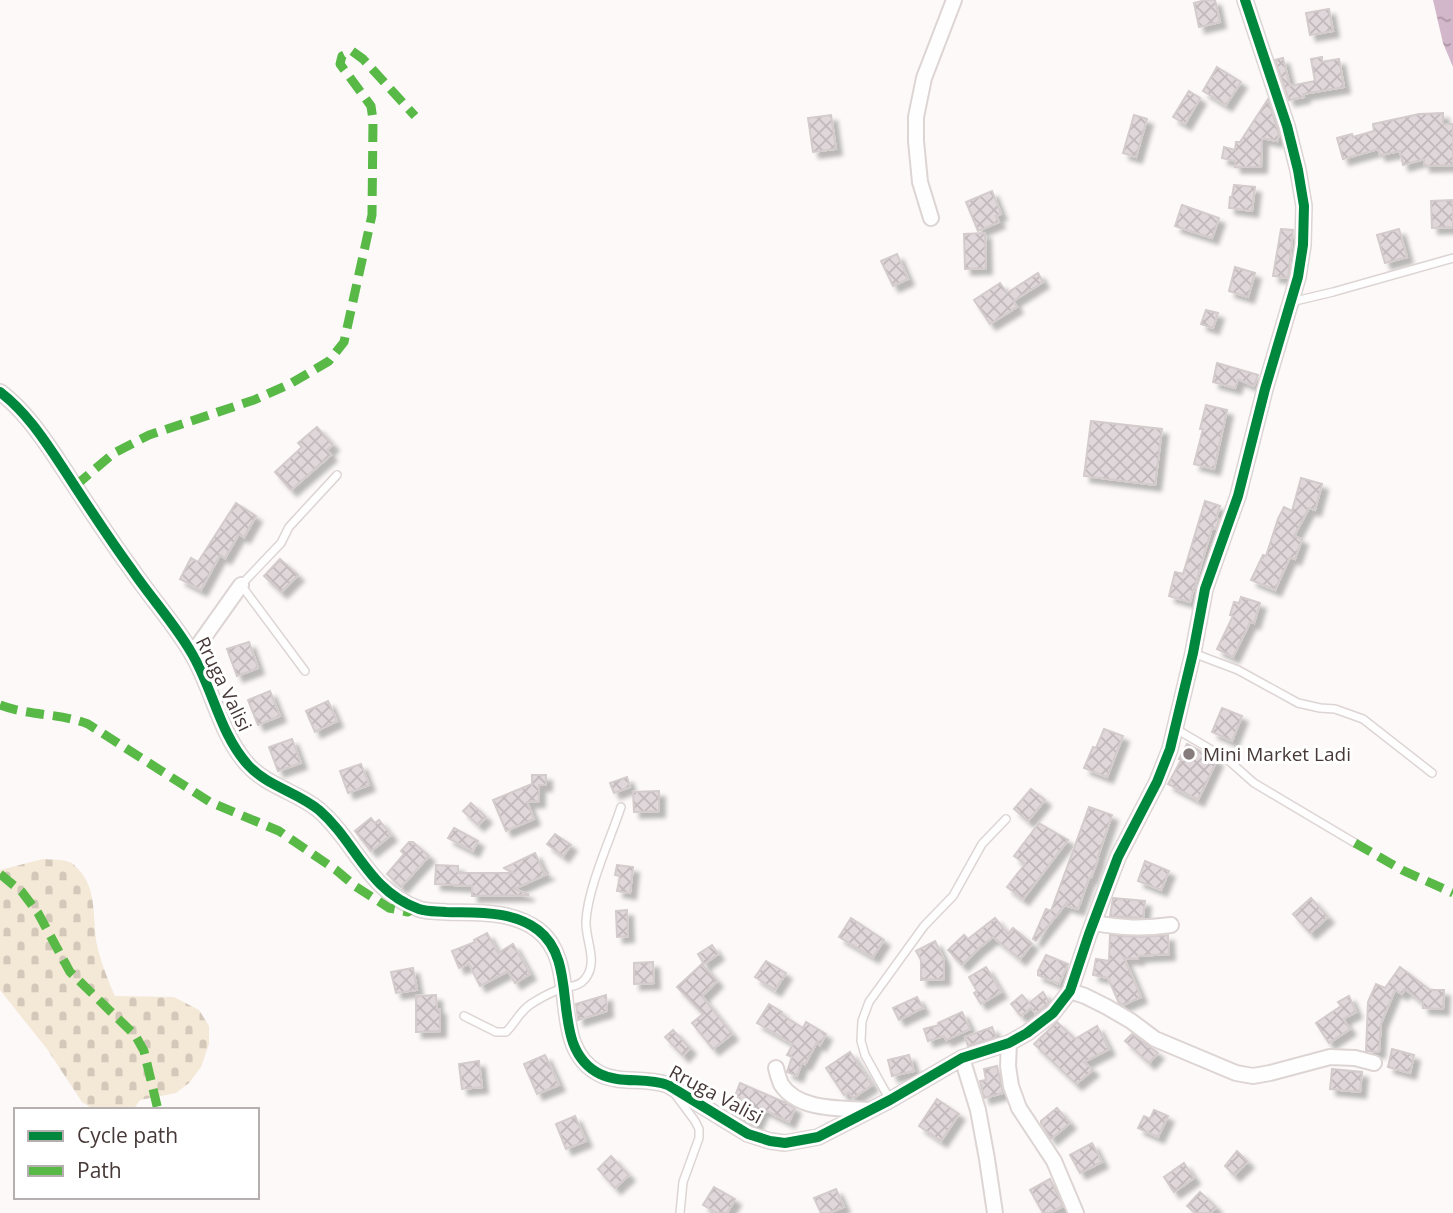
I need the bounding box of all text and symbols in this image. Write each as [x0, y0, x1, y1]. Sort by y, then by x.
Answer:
street label: Rruga Valisi [190, 632, 258, 736]
place label: Mini Market Ladi [1203, 741, 1351, 767]
marker: Mini Market Ladi [1181, 746, 1197, 762]
street label: Rruga Valisi [665, 1059, 767, 1129]
legend [14, 1108, 259, 1199]
text: Cycle path [77, 1121, 178, 1149]
text: Path [77, 1156, 122, 1184]

